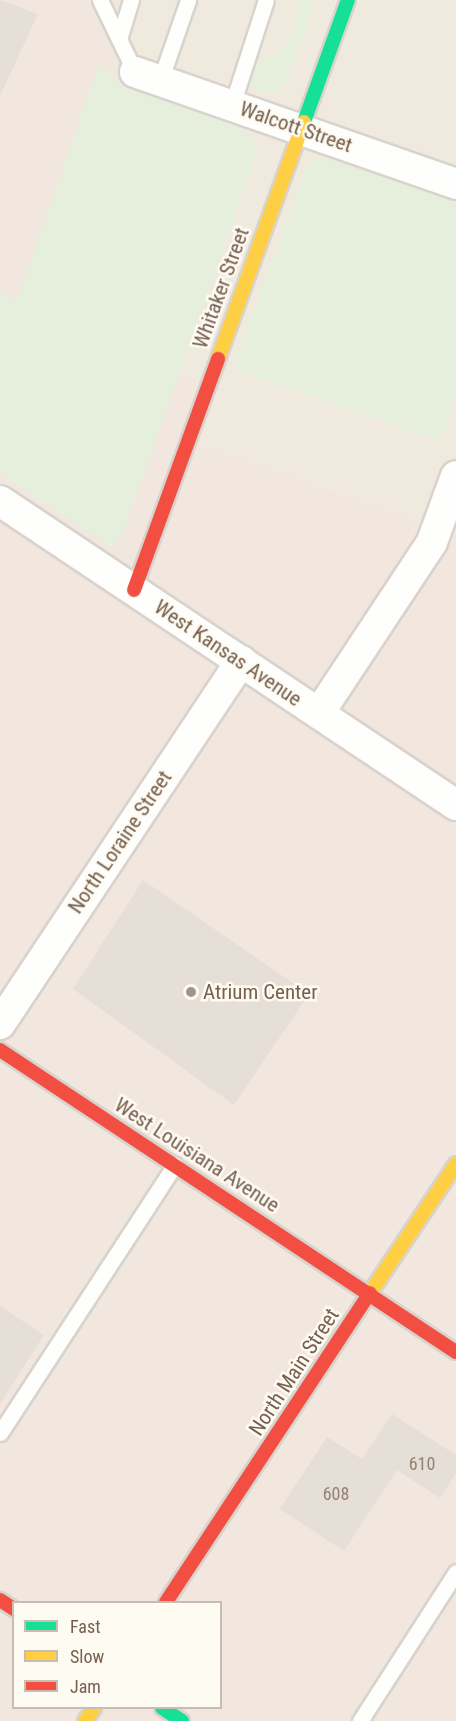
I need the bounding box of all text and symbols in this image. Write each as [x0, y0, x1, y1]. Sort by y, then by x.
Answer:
street label: Walcott Street [236, 96, 356, 158]
street label: Whitaker Street [187, 224, 255, 352]
street label: West Kansas Avenue [150, 594, 306, 712]
street label: North Loraine Street [63, 766, 177, 918]
place label: Atrium Center [203, 979, 318, 1005]
marker: Atrium Center [184, 985, 198, 999]
street label: West Louisiana Avenue [110, 1092, 284, 1218]
street label: North Main Street [244, 1304, 344, 1440]
house number: 610 [409, 1453, 435, 1475]
house number: 608 [323, 1483, 349, 1505]
legend [12, 1601, 222, 1709]
text: Fast [70, 1616, 101, 1637]
text: Slow [70, 1646, 104, 1667]
text: Jam [70, 1676, 101, 1697]

